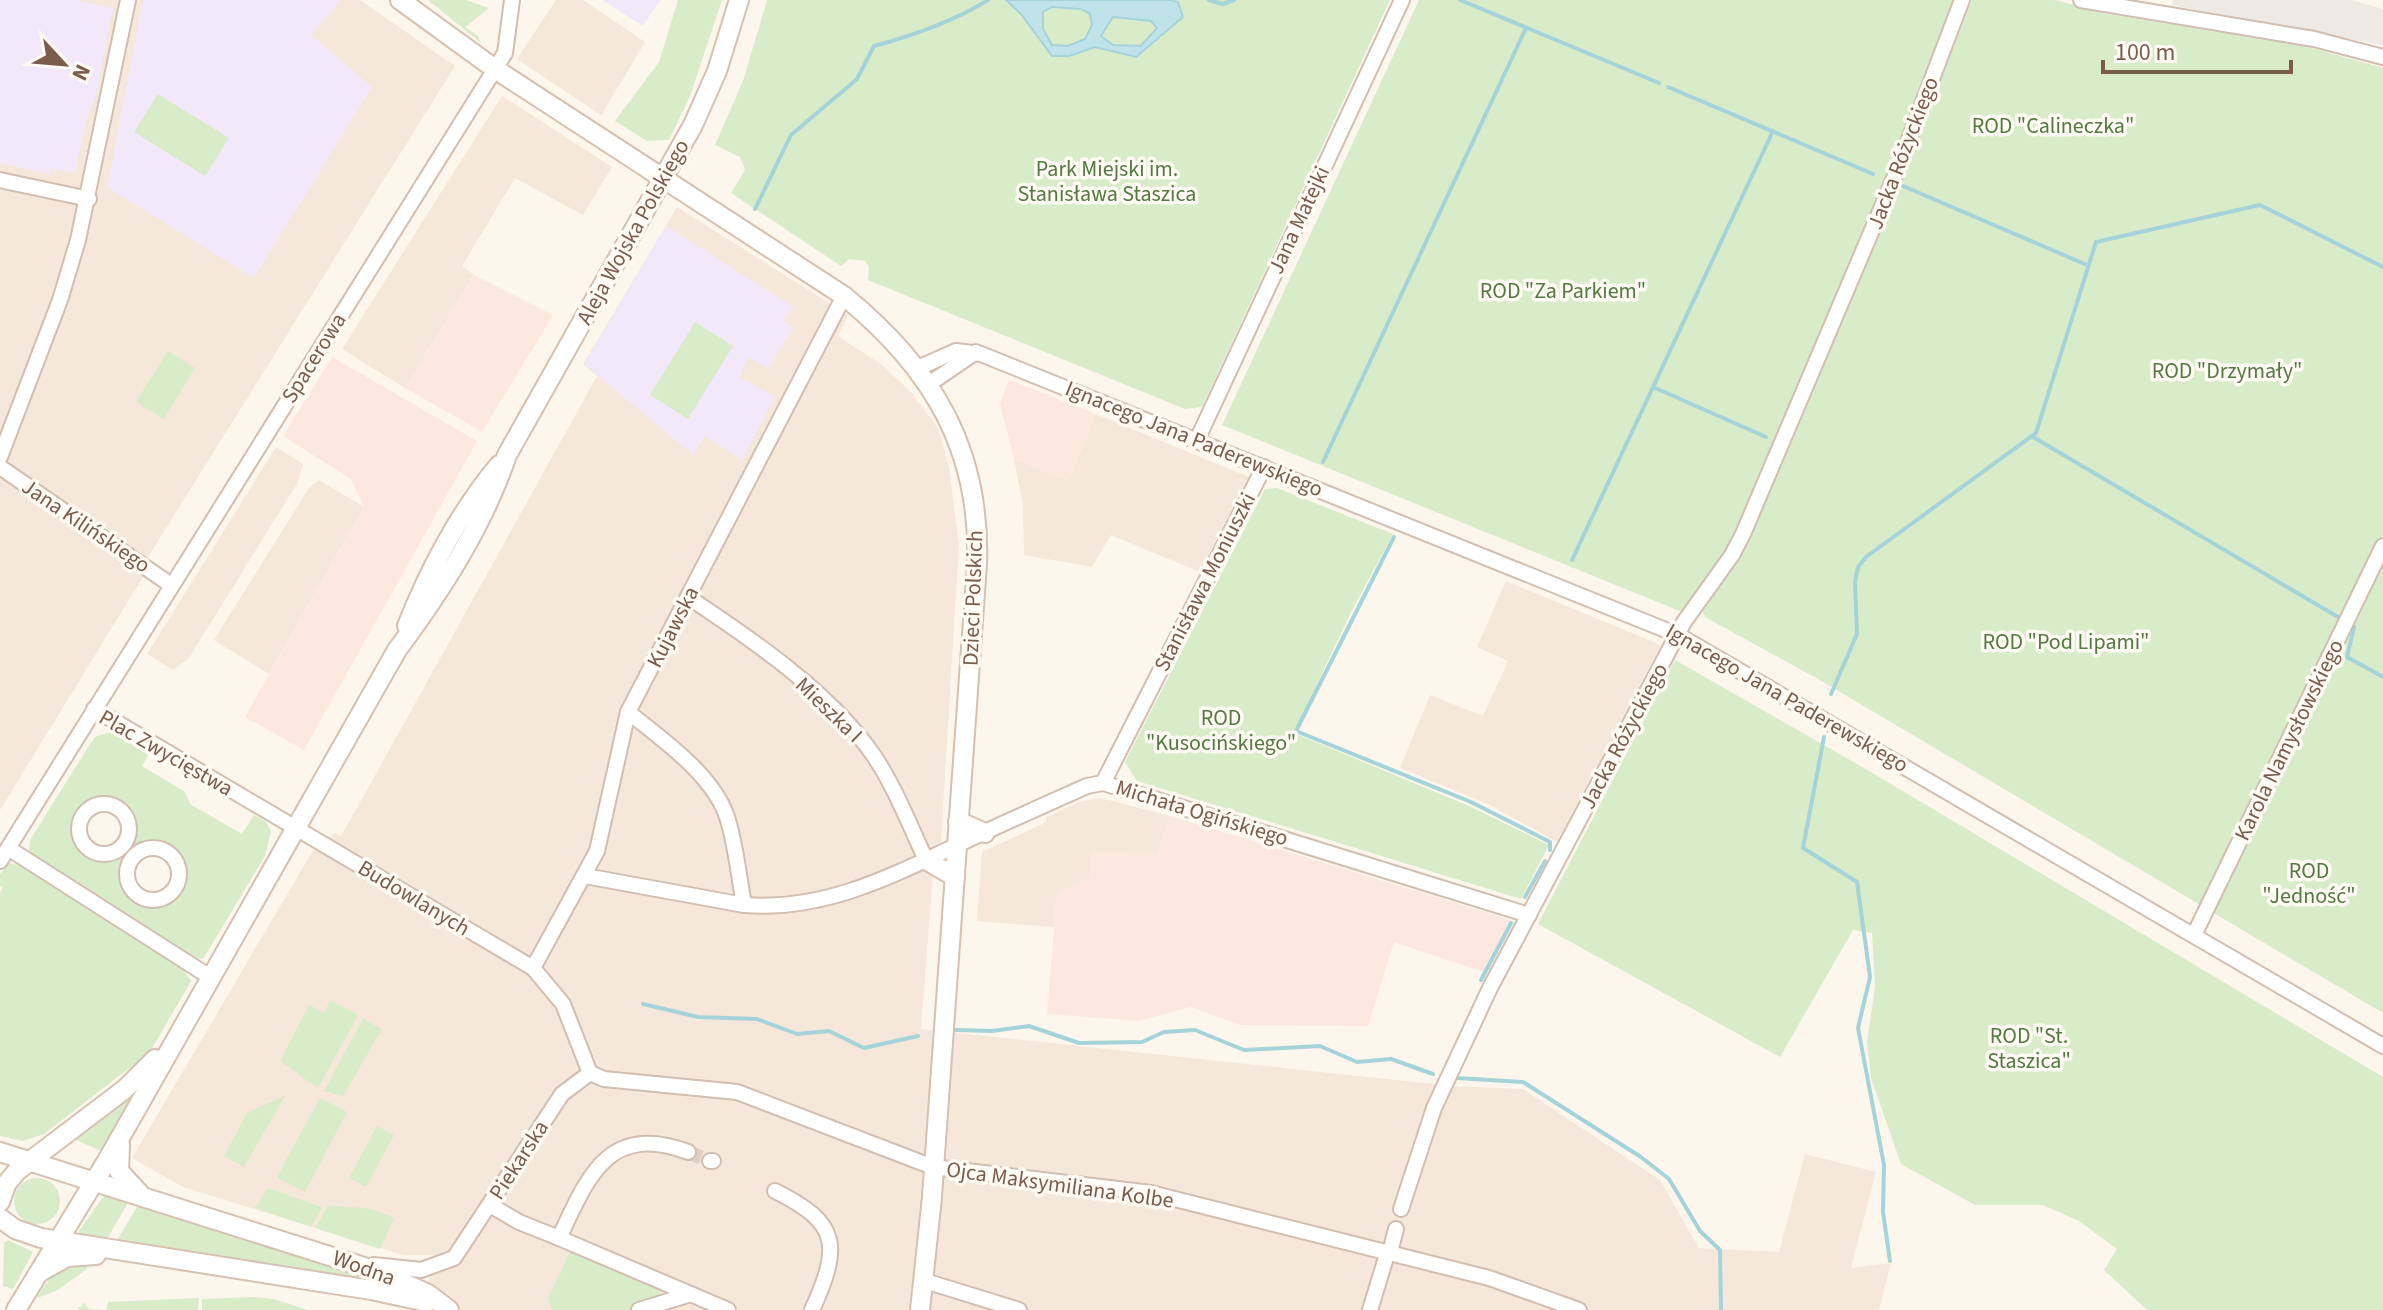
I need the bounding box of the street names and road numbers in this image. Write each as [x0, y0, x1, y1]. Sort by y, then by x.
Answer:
street label: Jacka Różyckiego [1859, 72, 1947, 234]
street label: Aleja Wojska Polskiego [569, 133, 697, 331]
street label: Jana Matejki [1260, 161, 1338, 279]
street label: Spacerowa [274, 307, 354, 409]
street label: Ignacego Jana Paderewskiego [1060, 373, 1328, 505]
street label: Jana Kilińskiego [15, 471, 157, 581]
street label: Stanisława Moniuszki [1146, 487, 1264, 677]
street label: Dzieci Polskich [955, 530, 991, 666]
street label: Kujawska [639, 581, 707, 673]
street label: Ignacego Jana Paderewskiego [1660, 615, 1914, 781]
street label: Karola Namysłowskiego [2226, 634, 2352, 846]
street label: Jacka Różyckiego [1572, 657, 1676, 815]
street label: Mieszka I [788, 670, 870, 750]
street label: Plac Zwycięstwa [93, 702, 239, 804]
street label: Michała Ogińskiego [1112, 772, 1292, 854]
street label: Budowlanych [352, 852, 476, 944]
street label: Piekarska [481, 1114, 557, 1206]
street label: Ojca Maksymiliana Kolbe [944, 1153, 1176, 1217]
street label: Wodna [328, 1242, 400, 1294]

